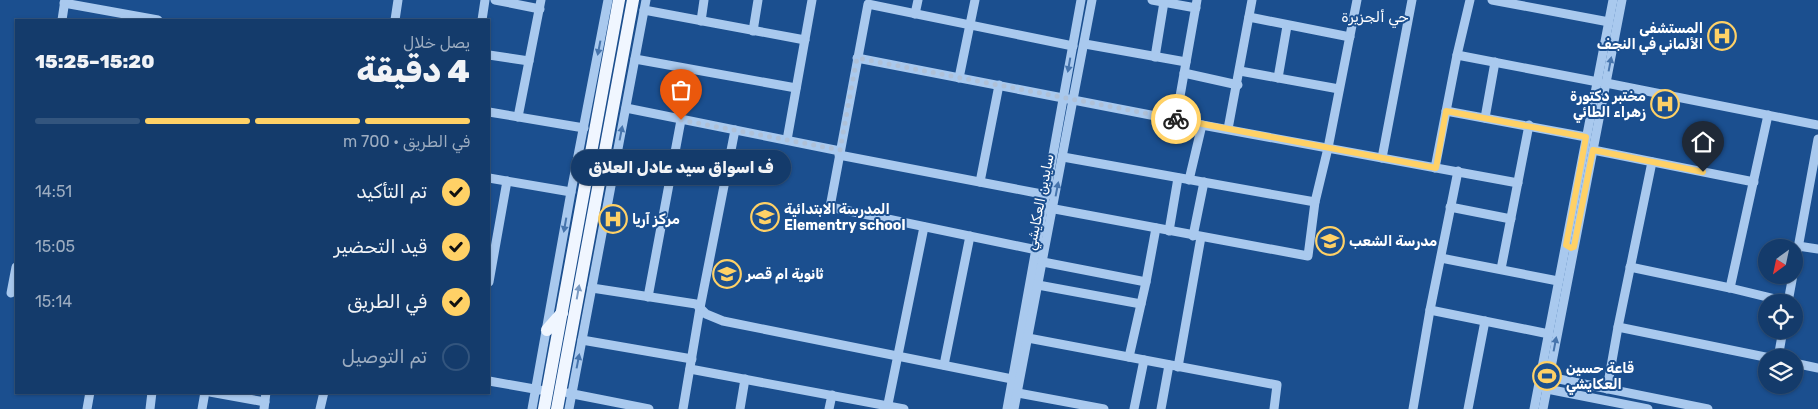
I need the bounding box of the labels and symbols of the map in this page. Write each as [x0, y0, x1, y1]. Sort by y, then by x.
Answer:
district label: حي ألجزيرة [1341, 8, 1409, 29]
place label: المستشفى الألماني في النجف [1597, 20, 1703, 55]
hospital icon: المستشفى الألماني في النجف [1707, 21, 1737, 51]
one-way arrow [595, 40, 603, 56]
one-way arrow [1606, 57, 1614, 72]
one-way arrow [1065, 58, 1073, 74]
pin [660, 69, 702, 120]
place label: مختبر دكتورة زهراء الطائي [1570, 88, 1646, 123]
hospital icon: مختبر دكتورة زهراء الطائي [1650, 89, 1680, 119]
courier [1151, 94, 1201, 144]
pin [1682, 121, 1724, 172]
one-way arrow [618, 124, 626, 140]
callout: ف اسواق سيد عادل العلاق [571, 150, 791, 185]
street label: سايدين العكايشي [1022, 152, 1060, 252]
one-way arrow [1054, 181, 1062, 197]
place label: المدرسة الابتدائية Elementry school [784, 201, 905, 234]
school or university icon: المدرسة الابتدائية Elementry school [750, 202, 780, 232]
hospital icon: مركز آريا [598, 204, 628, 234]
place label: مركز آريا [632, 211, 680, 228]
one-way arrow [561, 217, 569, 233]
school or university icon: مدرسة الشعب [1315, 226, 1345, 256]
place label: مدرسة الشعب [1349, 233, 1437, 250]
north arrow [1758, 239, 1802, 284]
school or university icon: ثانوية ام قصر [712, 259, 742, 289]
place label: ثانوية ام قصر [745, 266, 824, 284]
one-way arrow [575, 284, 583, 300]
one-way arrow [1552, 336, 1560, 352]
one-way arrow [575, 353, 583, 369]
place label: قاعة حسين العكايشي [1566, 360, 1634, 395]
sports icon: قاعة حسين العكايشي [1532, 361, 1562, 391]

